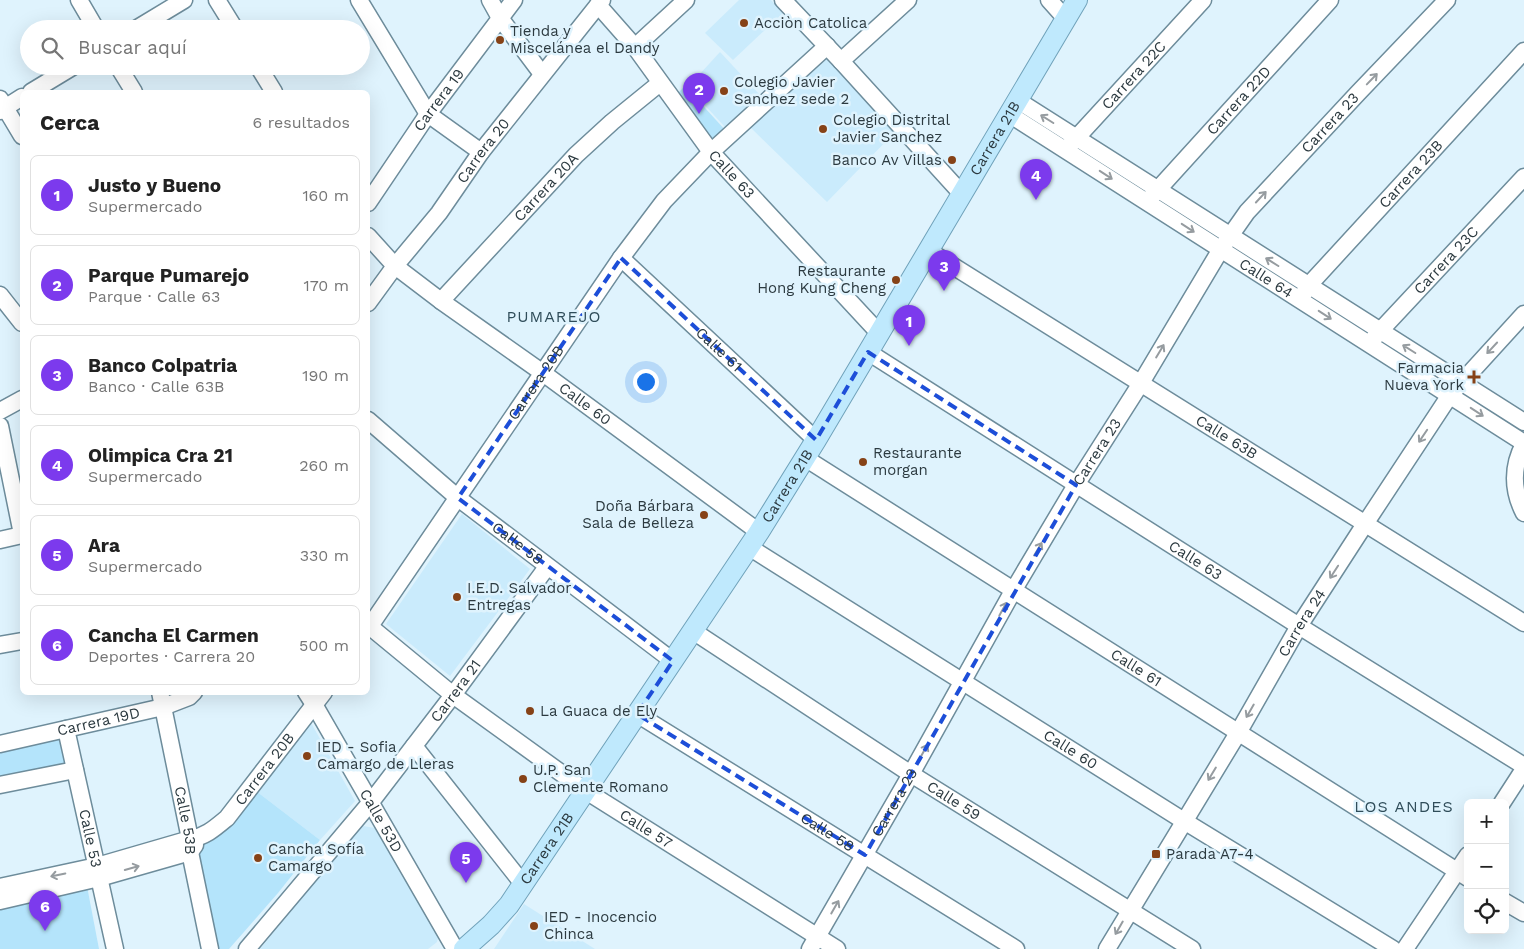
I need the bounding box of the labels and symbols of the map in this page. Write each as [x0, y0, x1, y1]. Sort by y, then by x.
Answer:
place label: Acciòn Catolica [754, 14, 868, 32]
marker: Acciòn Catolica [738, 17, 750, 29]
place label: Tienda y Miscelánea el Dandy [510, 22, 660, 57]
marker: Tienda y Miscelánea el Dandy [494, 34, 506, 46]
street label: Carrera 22C [1098, 37, 1170, 113]
street label: Carrera 22D [1203, 62, 1275, 139]
street label: Carrera 19 [410, 65, 468, 135]
pin: 2 [683, 73, 715, 114]
place label: Colegio Javier Sanchez sede 2 [734, 73, 849, 108]
one-way arrow [1365, 73, 1377, 85]
marker: Colegio Javier Sanchez sede 2 [718, 85, 730, 97]
street label: Carrera 23 [1298, 89, 1363, 157]
street label: Carrera 21B [966, 98, 1024, 179]
place label: Colegio Distrital Javier Sanchez [833, 111, 950, 146]
one-way arrow [1041, 114, 1055, 124]
street label: Carrera 20 [453, 115, 513, 187]
marker: Colegio Distrital Javier Sanchez [817, 123, 829, 135]
street label: Carrera 23B [1375, 136, 1447, 212]
street label: Calle 63 [705, 146, 759, 202]
street label: Carrera 20A [510, 149, 582, 225]
place label: Banco Av Villas [832, 151, 942, 169]
marker: Banco Av Villas [946, 154, 958, 166]
pin: 4 [1020, 159, 1052, 200]
one-way arrow [1099, 171, 1113, 181]
one-way arrow [1255, 191, 1267, 204]
one-way arrow [1181, 223, 1195, 233]
street label: Carrera 23C [1410, 223, 1482, 298]
pin: 3 [928, 250, 960, 291]
street label: Calle 64 [1236, 254, 1296, 302]
one-way arrow [1265, 257, 1279, 267]
place label: Restaurante Hong Kung Cheng [757, 262, 886, 297]
marker: Restaurante Hong Kung Cheng [890, 274, 902, 286]
pin: 1 [893, 305, 925, 346]
district label: PUMAREJO [506, 307, 602, 326]
one-way arrow [1318, 311, 1332, 321]
street label: Calle 61 [692, 323, 746, 375]
street label: Carrera 20B [504, 342, 568, 424]
one-way arrow [1486, 342, 1498, 354]
one-way arrow [1402, 344, 1416, 354]
one-way arrow [1156, 345, 1166, 359]
place label: Farmacia Nueva York [1384, 359, 1464, 394]
your location [633, 369, 659, 395]
marker: Farmacia Nueva York [1468, 371, 1480, 383]
street label: Calle 60 [555, 379, 614, 429]
one-way arrow [1470, 407, 1484, 418]
street label: Calle 63B [1192, 411, 1261, 463]
street label: Carrera 23 [1069, 415, 1125, 489]
one-way arrow [1418, 429, 1428, 443]
place label: Restaurante morgan [873, 444, 962, 479]
street label: Carrera 21B [758, 446, 817, 526]
marker: Restaurante morgan [857, 456, 869, 468]
place label: Doña Bárbara Sala de Belleza [582, 497, 695, 532]
marker: Doña Bárbara Sala de Belleza [698, 509, 710, 521]
street label: Calle 58 [488, 518, 547, 568]
street label: Calle 63 [1165, 537, 1225, 584]
one-way arrow [1033, 542, 1043, 556]
one-way arrow [1328, 565, 1339, 579]
place label: I.E.D. Salvador Entregas [467, 579, 571, 614]
street label: Carrera 24 [1274, 586, 1330, 660]
marker: I.E.D. Salvador Entregas [451, 591, 463, 603]
one-way arrow [998, 601, 1008, 616]
street label: Calle 61 [1107, 645, 1165, 691]
street label: Carrera 21 [427, 656, 485, 726]
place label: La Guaca de Ely [540, 702, 657, 720]
street label: Carrera 19D [55, 704, 142, 740]
one-way arrow [1245, 704, 1255, 719]
marker: La Guaca de Ely [524, 705, 536, 717]
street label: Calle 60 [1040, 726, 1101, 773]
street label: Carrera 20B [231, 729, 298, 809]
place label: IED - Sofia Camargo de Lleras [317, 738, 454, 773]
one-way arrow [920, 744, 929, 759]
marker: IED - Sofia Camargo de Lleras [301, 750, 313, 762]
place label: U.P. San Clemente Romano [533, 761, 669, 796]
street label: Carrera 23 [868, 765, 921, 840]
one-way arrow [1207, 767, 1217, 781]
marker: U.P. San Clemente Romano [517, 773, 529, 785]
street label: Calle 59 [924, 777, 984, 824]
street label: Calle 53B [170, 785, 199, 854]
street label: Calle 53D [356, 786, 406, 856]
district label: LOS ANDES [1354, 797, 1454, 816]
street label: Calle 57 [616, 805, 676, 852]
street label: Calle 53 [75, 807, 106, 869]
street label: Carrera 21B [516, 809, 577, 888]
street label: Calle 58 [797, 809, 858, 855]
place label: Cancha Sofía Camargo [268, 840, 364, 875]
pin: 5 [450, 842, 482, 883]
place label: Parada A7-4 [1166, 845, 1254, 863]
marker: Parada A7-4 [1150, 848, 1162, 860]
marker: Cancha Sofía Camargo [252, 852, 264, 864]
one-way arrow [124, 863, 140, 873]
one-way arrow [51, 871, 67, 880]
pin: 6 [29, 890, 61, 931]
one-way arrow [830, 900, 840, 915]
place label: IED - Inocencio Chinca [544, 908, 657, 943]
marker: IED - Inocencio Chinca [528, 920, 540, 932]
one-way arrow [1113, 921, 1123, 935]

